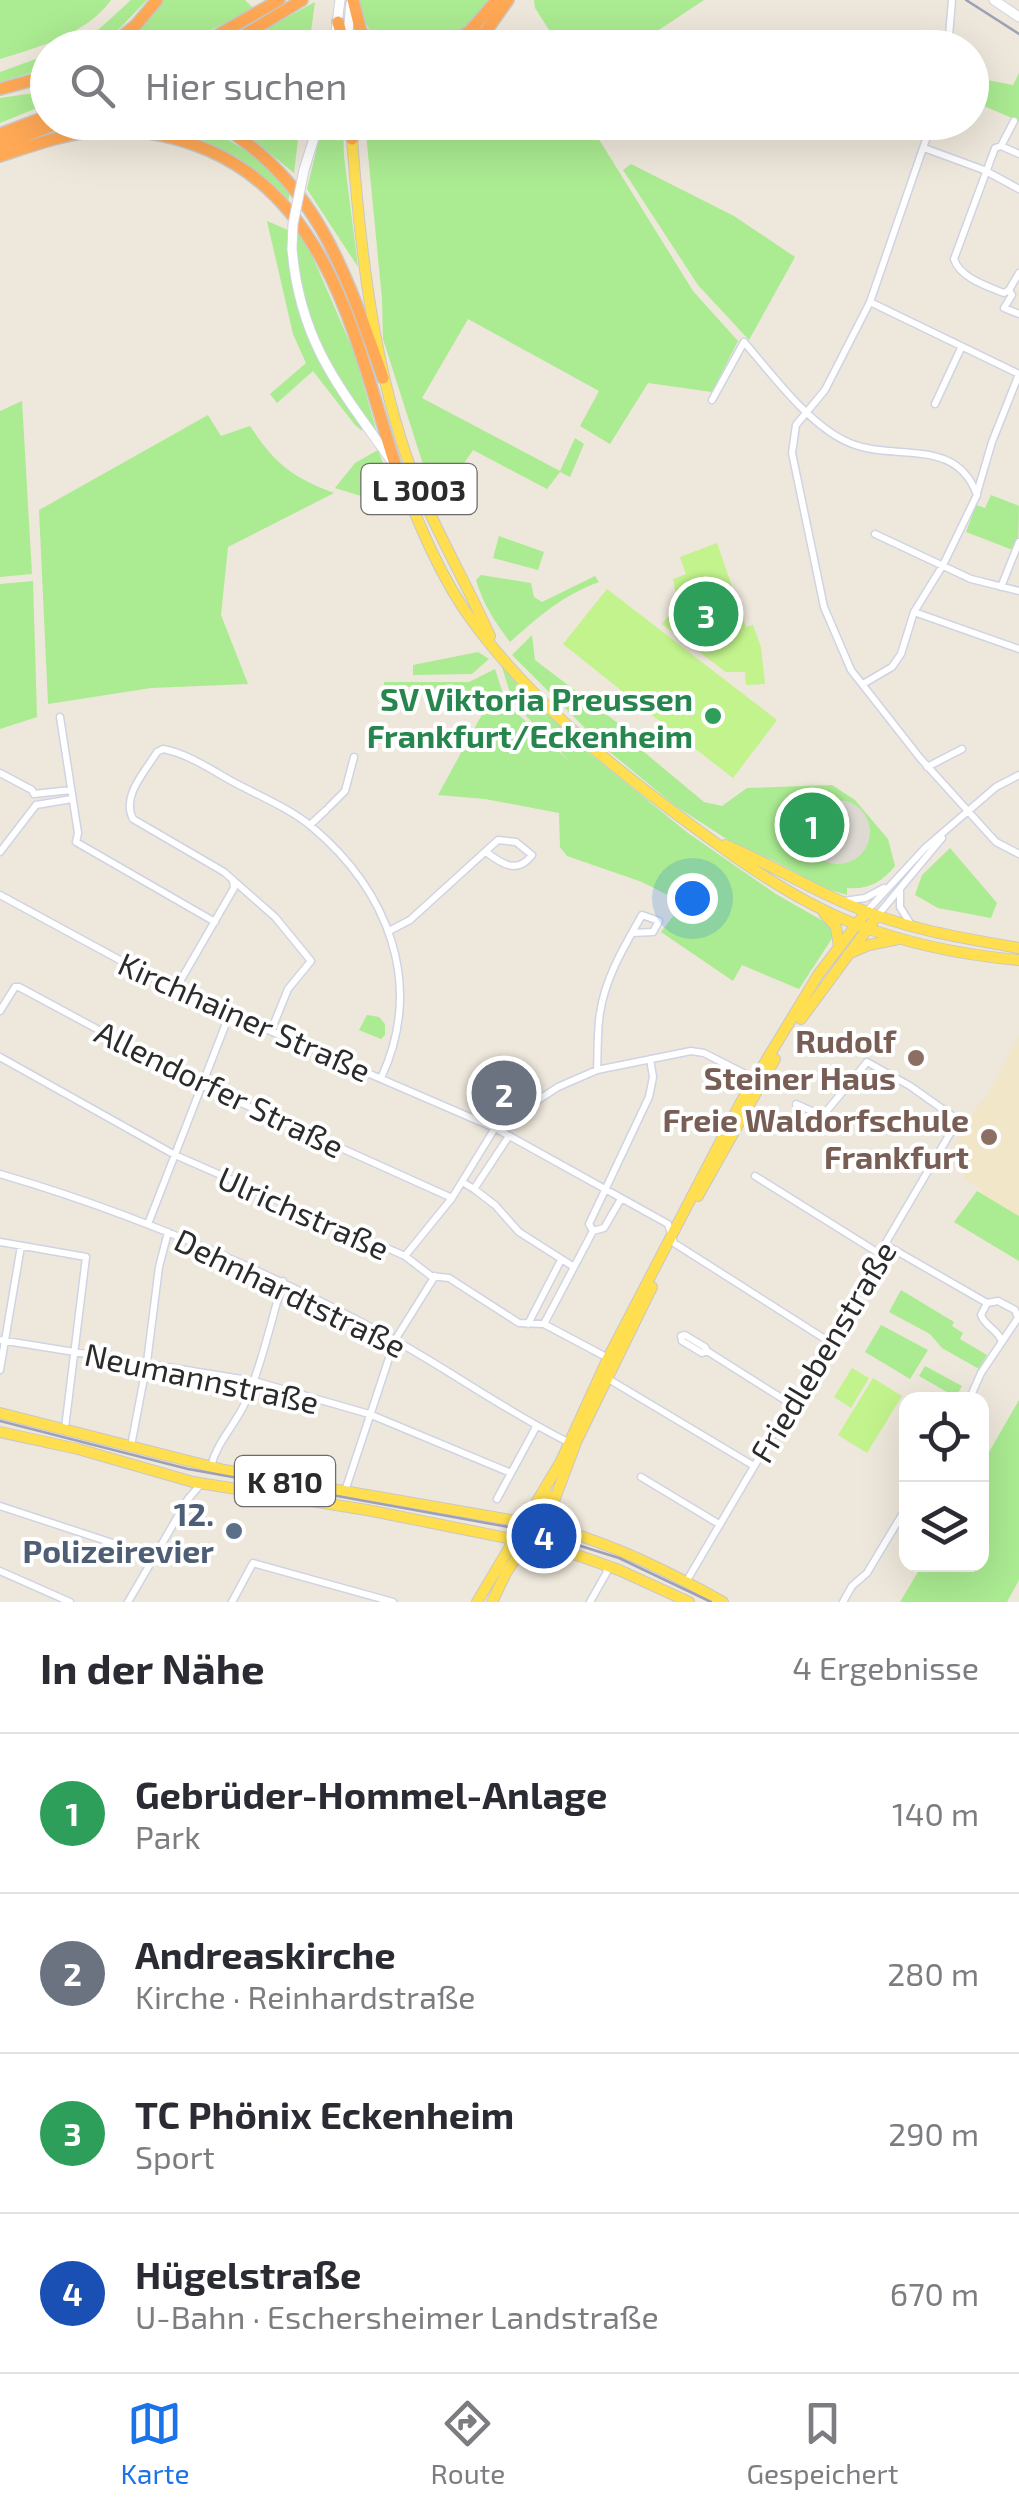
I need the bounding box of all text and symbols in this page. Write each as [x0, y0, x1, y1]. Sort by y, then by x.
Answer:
search box [30, 30, 989, 140]
icon: search [65, 58, 120, 113]
text: Hier suchen [145, 62, 347, 108]
road number: L 3003 [362, 464, 476, 514]
pin: 3 [674, 576, 738, 652]
place label: SV Viktoria Preussen Frankfurt/Eckenheim [367, 679, 693, 754]
marker: SV Viktoria Preussen Frankfurt/Eckenheim [702, 705, 724, 727]
pin: 1 [780, 788, 844, 862]
your location [667, 873, 718, 924]
street label: Kirchhainer Straße [113, 943, 377, 1089]
street label: Allendorfer Straße [90, 1011, 350, 1165]
place label: Rudolf Steiner Haus [704, 1021, 897, 1096]
marker: Rudolf Steiner Haus [905, 1047, 927, 1069]
pin: 2 [472, 1056, 536, 1130]
place label: Freie Waldorfschule Frankfurt [662, 1100, 969, 1175]
marker: Freie Waldorfschule Frankfurt [978, 1126, 1000, 1148]
street label: Ulrichstraße [212, 1157, 396, 1267]
street label: Dehnhardtstraße [169, 1220, 413, 1364]
street label: Friedlebenstraße [741, 1233, 903, 1469]
street label: Neumannstraße [81, 1334, 323, 1420]
map controls [899, 1392, 989, 1572]
button: locate [899, 1392, 989, 1482]
road number: K 810 [235, 1456, 335, 1506]
button: layers [899, 1482, 989, 1572]
place label: 12. Polizeirevier [23, 1494, 214, 1569]
pin: 4 [512, 1498, 576, 1574]
marker: 12. Polizeirevier [223, 1520, 245, 1542]
text: In der Nähe [40, 1642, 265, 1692]
text: 4 Ergebnisse [792, 1648, 979, 1686]
text: Gebrüder-Hommel-Anlage [135, 1771, 607, 1817]
text: 1 [66, 1794, 79, 1832]
text: 140 m [892, 1794, 979, 1832]
text: Park [135, 1817, 200, 1855]
text: Andreaskirche [135, 1931, 396, 1977]
text: 2 [63, 1954, 82, 1992]
text: 280 m [887, 1954, 979, 1992]
text: Kirche · Reinhardstraße [135, 1977, 475, 2015]
text: TC Phönix Eckenheim [135, 2091, 514, 2137]
text: 3 [63, 2114, 82, 2152]
text: 290 m [888, 2114, 979, 2152]
text: Sport [135, 2137, 215, 2175]
text: Hügelstraße [135, 2251, 361, 2297]
text: 4 [62, 2274, 83, 2312]
text: 670 m [890, 2274, 979, 2312]
text: U-Bahn · Eschersheimer Landstraße [135, 2297, 659, 2335]
tab: Karte [121, 2396, 189, 2490]
tab: Route [431, 2396, 505, 2490]
tab: Gespeichert [746, 2396, 898, 2490]

